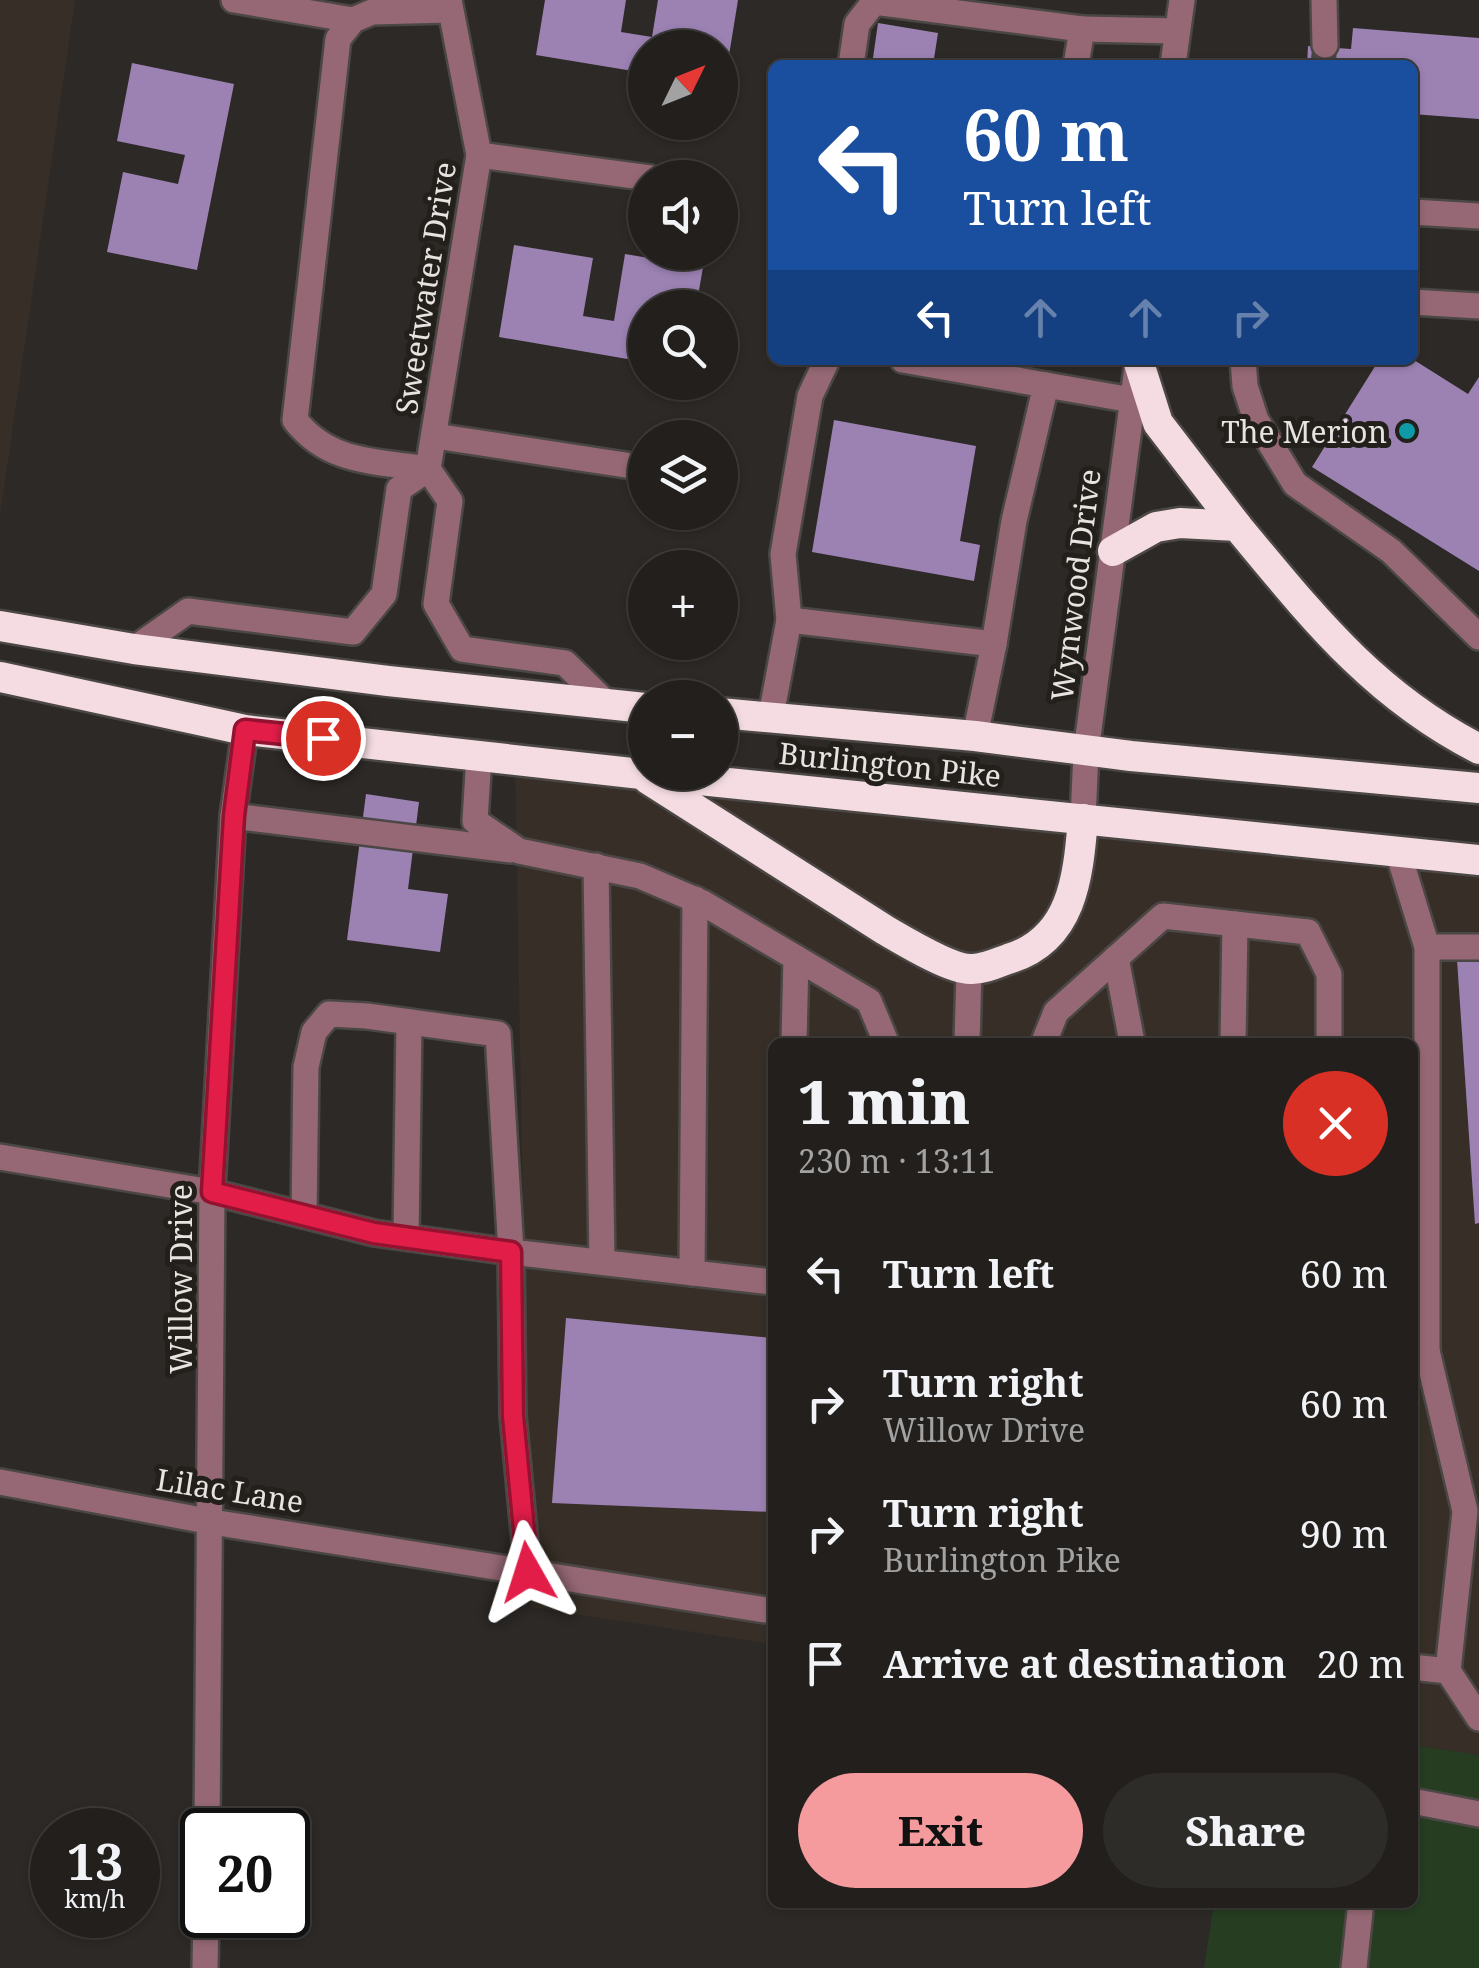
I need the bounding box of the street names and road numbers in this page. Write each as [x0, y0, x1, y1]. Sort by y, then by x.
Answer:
street label: Sweetwater Drive [385, 159, 465, 417]
street label: Wynwood Drive [1040, 467, 1110, 703]
street label: Burlington Pike [777, 732, 1003, 796]
street label: Willow Drive [160, 1184, 201, 1374]
street label: Lilac Lane [154, 1458, 306, 1522]

